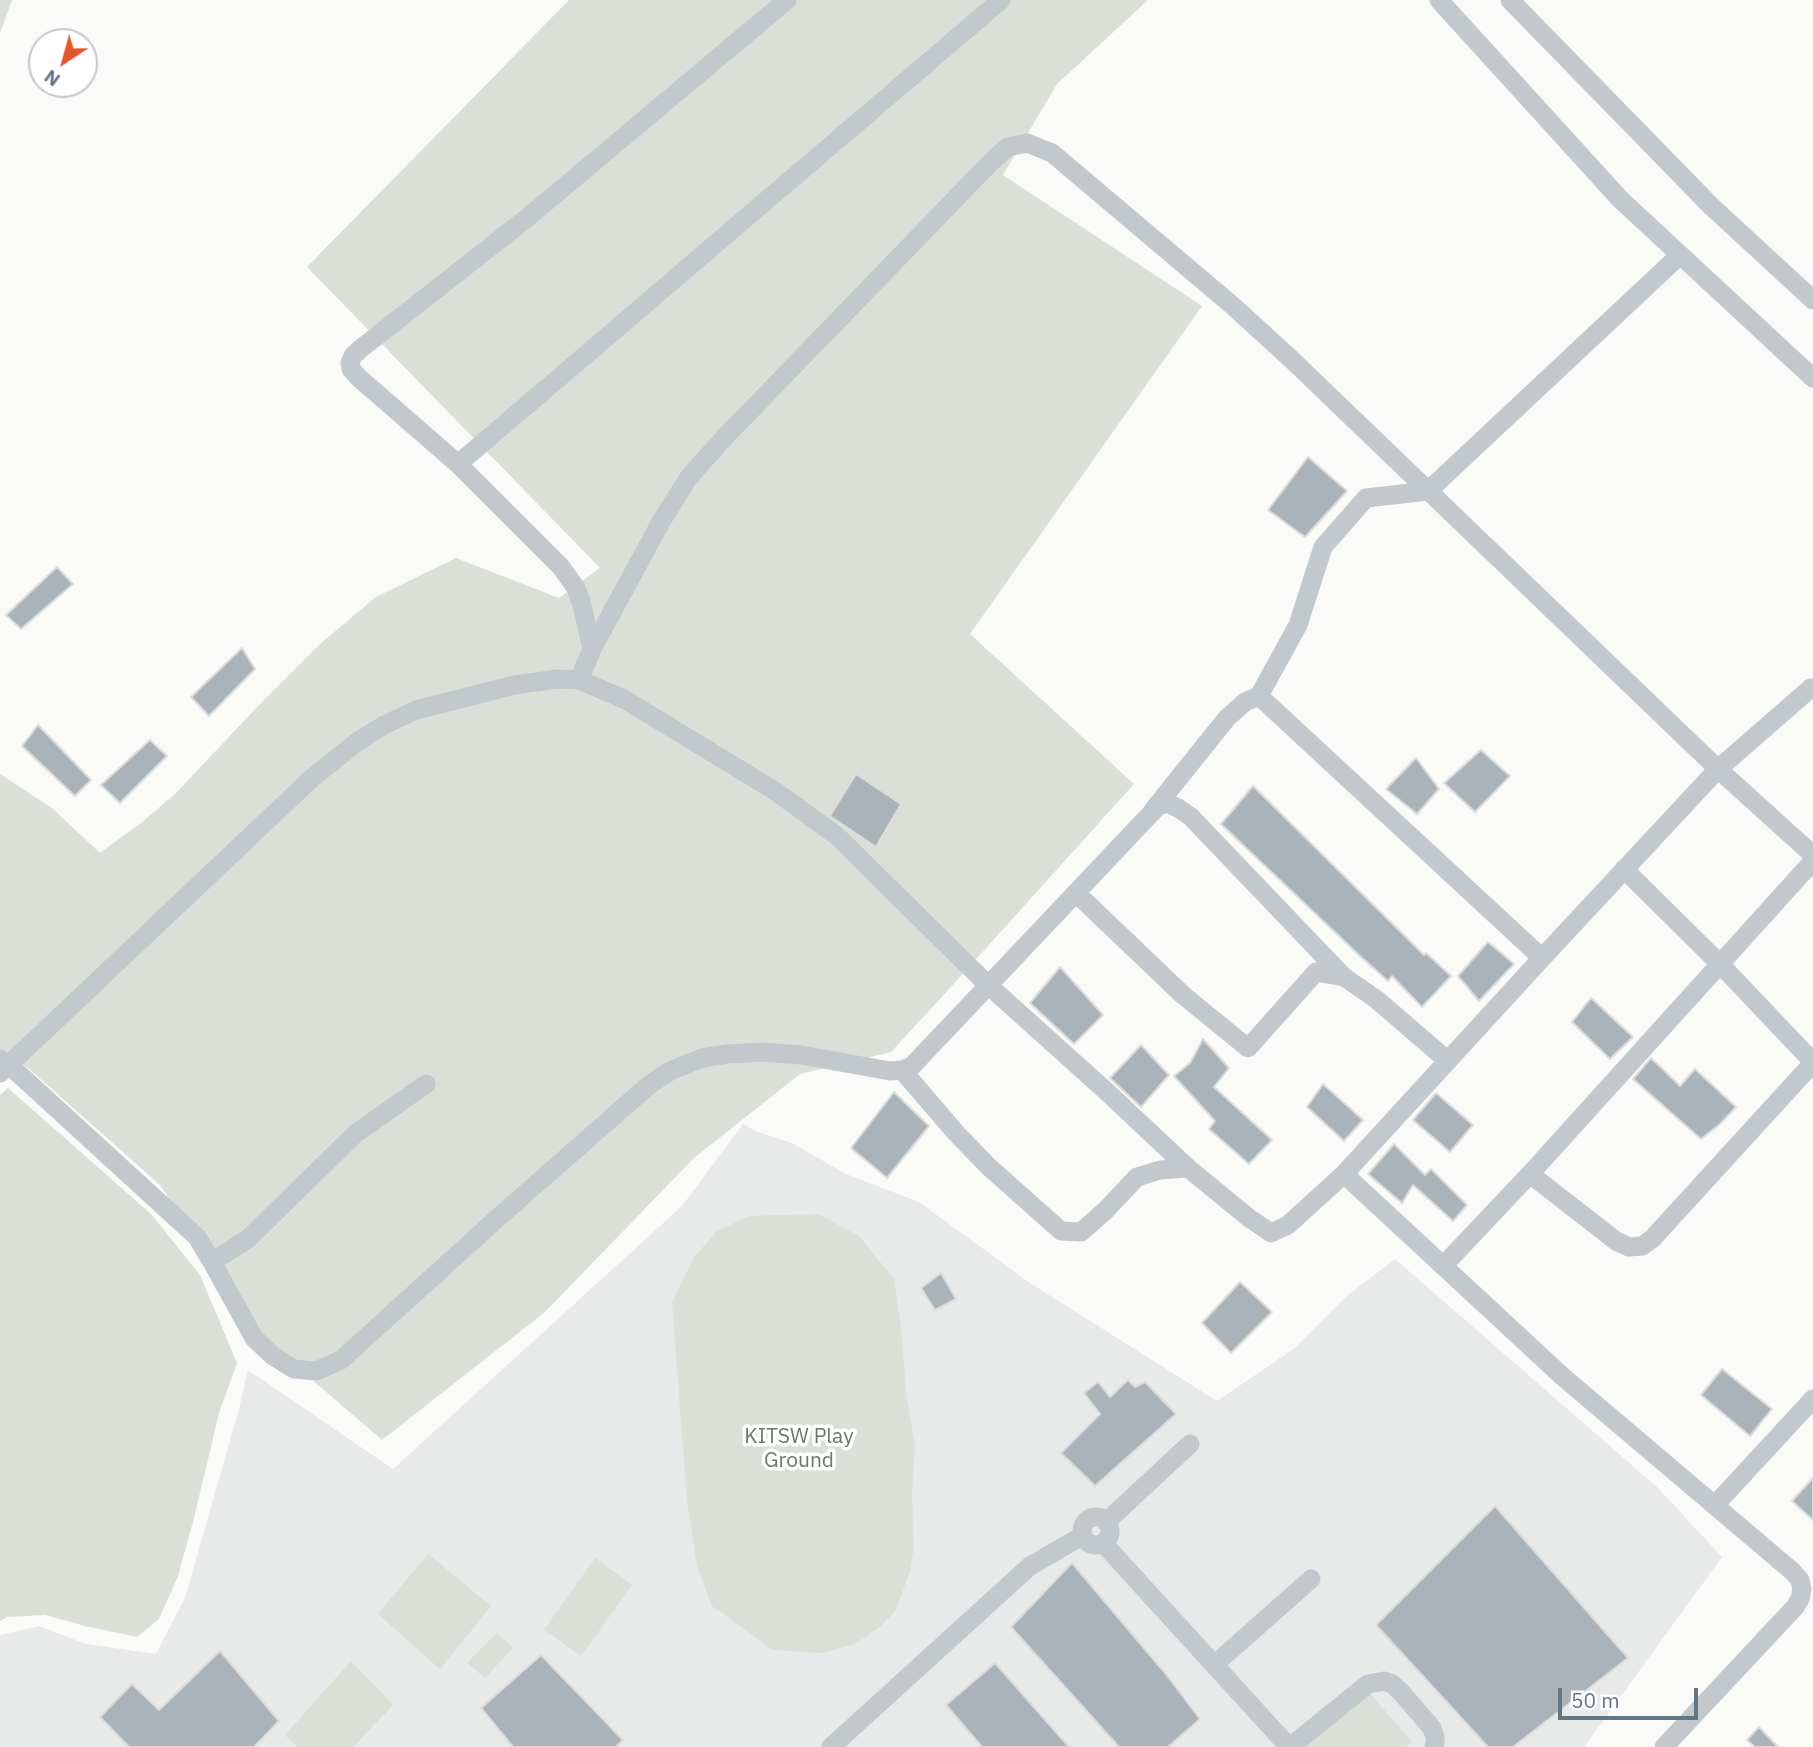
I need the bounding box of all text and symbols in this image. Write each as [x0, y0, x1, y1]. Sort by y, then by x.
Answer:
north arrow [28, 28, 98, 98]
text: N [39, 65, 64, 92]
park label: KITSW Play Ground [744, 1424, 854, 1474]
scale bar [1561, 1674, 1701, 1718]
text: 50 m [1571, 1686, 1620, 1714]

